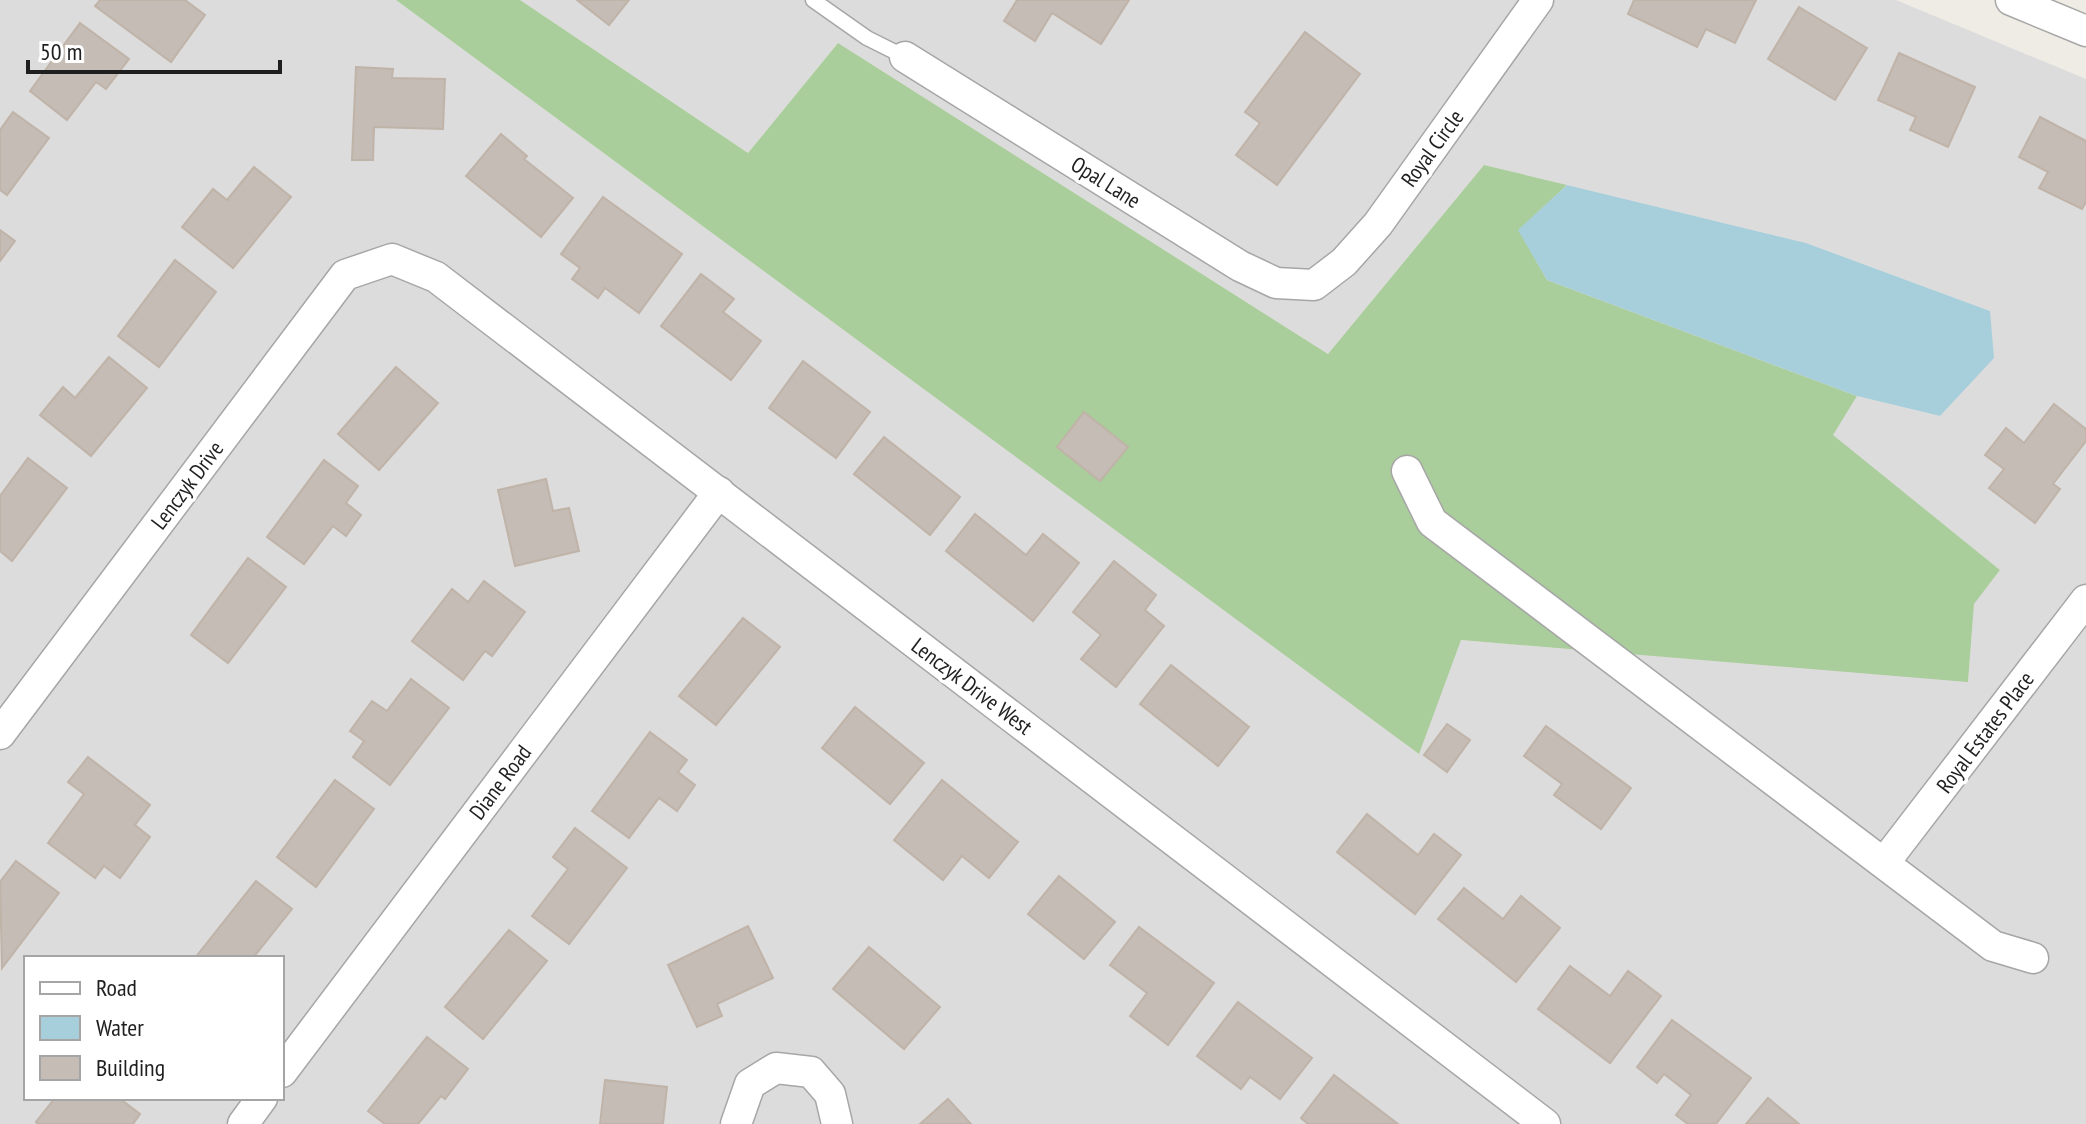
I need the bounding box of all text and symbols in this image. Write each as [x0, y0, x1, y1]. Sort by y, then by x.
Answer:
scale bar [28, 24, 280, 74]
text: 50 m [40, 36, 82, 67]
street label: Royal Circle [1395, 104, 1469, 192]
street label: Opal Lane [1066, 150, 1146, 214]
street label: Lenczyk Drive [145, 435, 229, 535]
street label: Lenczyk Drive West [906, 631, 1038, 741]
street label: Royal Estates Place [1930, 666, 2040, 798]
street label: Diane Road [463, 739, 537, 825]
legend [24, 956, 284, 1100]
text: Road [96, 972, 137, 1003]
text: Water [96, 1012, 144, 1043]
text: Building [96, 1052, 165, 1083]

